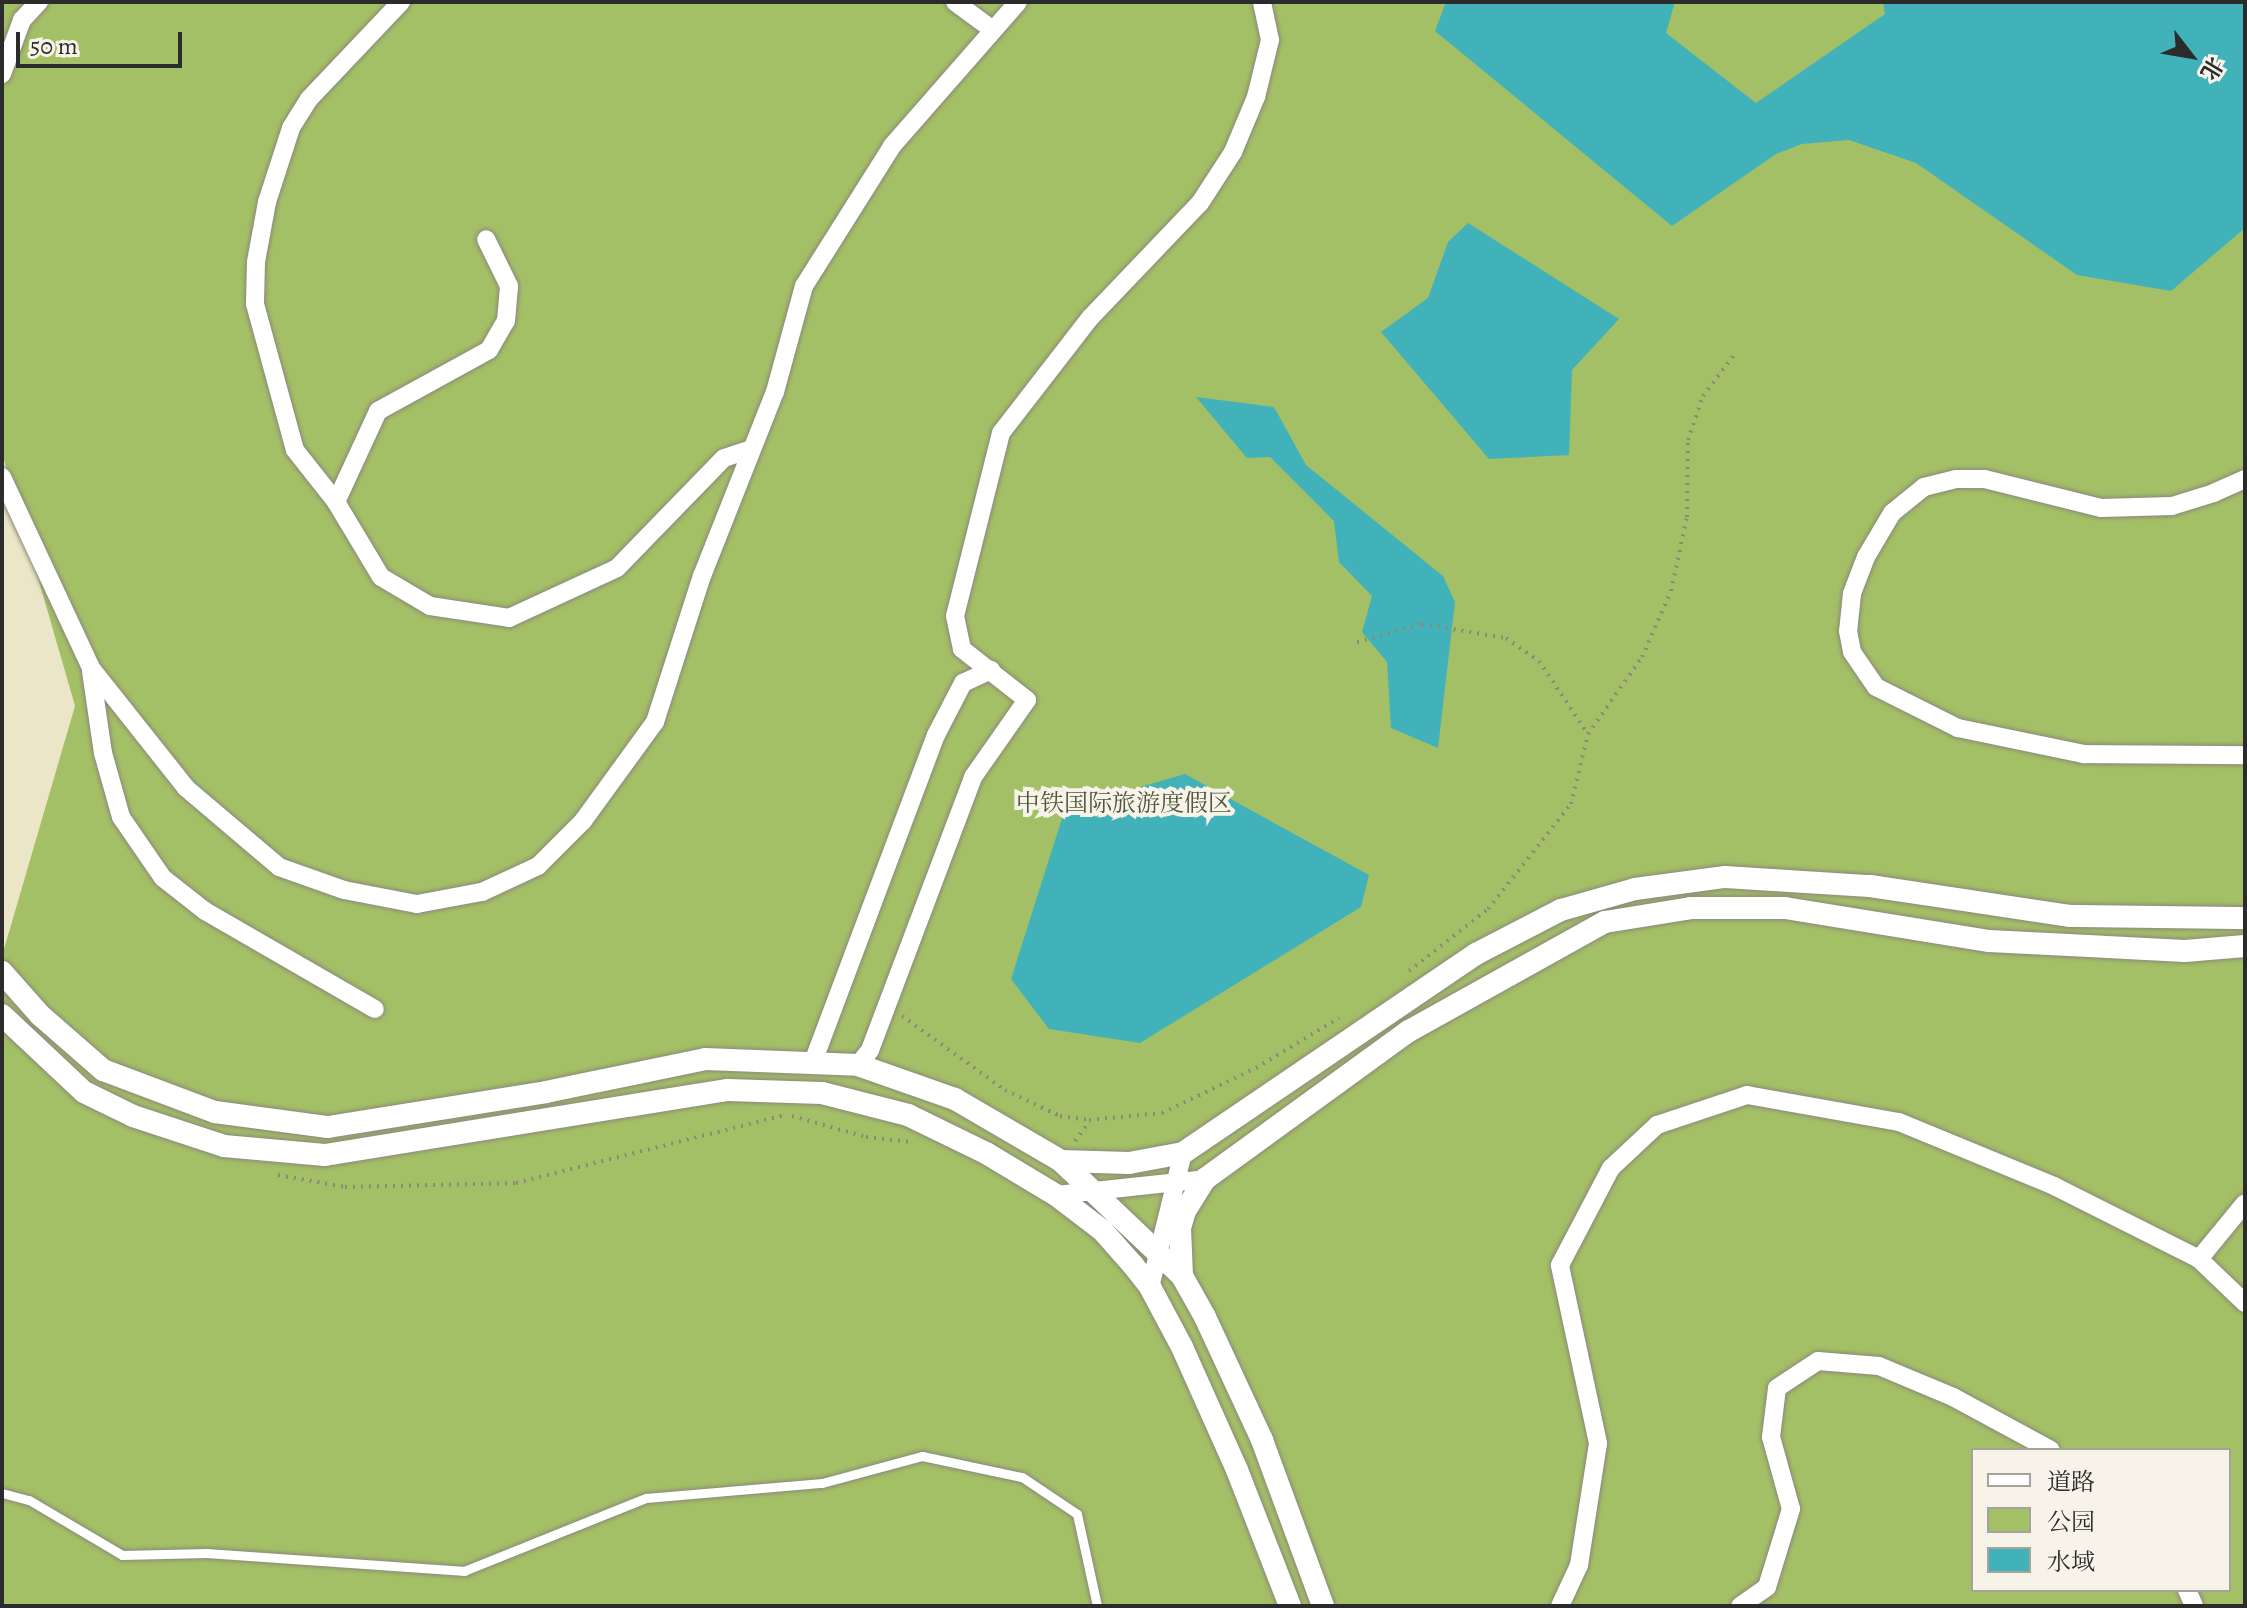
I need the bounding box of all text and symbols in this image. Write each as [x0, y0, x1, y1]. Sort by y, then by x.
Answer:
scale bar [20, 16, 186, 66]
north arrow [2151, 16, 2231, 96]
text: 50 m [30, 30, 78, 62]
text: 北 [2193, 51, 2230, 86]
park label: 中铁国际旅游度假区 [1016, 790, 1232, 818]
legend [1971, 1448, 2231, 1592]
text: 道路 [2047, 1466, 2095, 1498]
text: 公园 [2047, 1506, 2095, 1538]
text: 水域 [2047, 1546, 2095, 1578]

